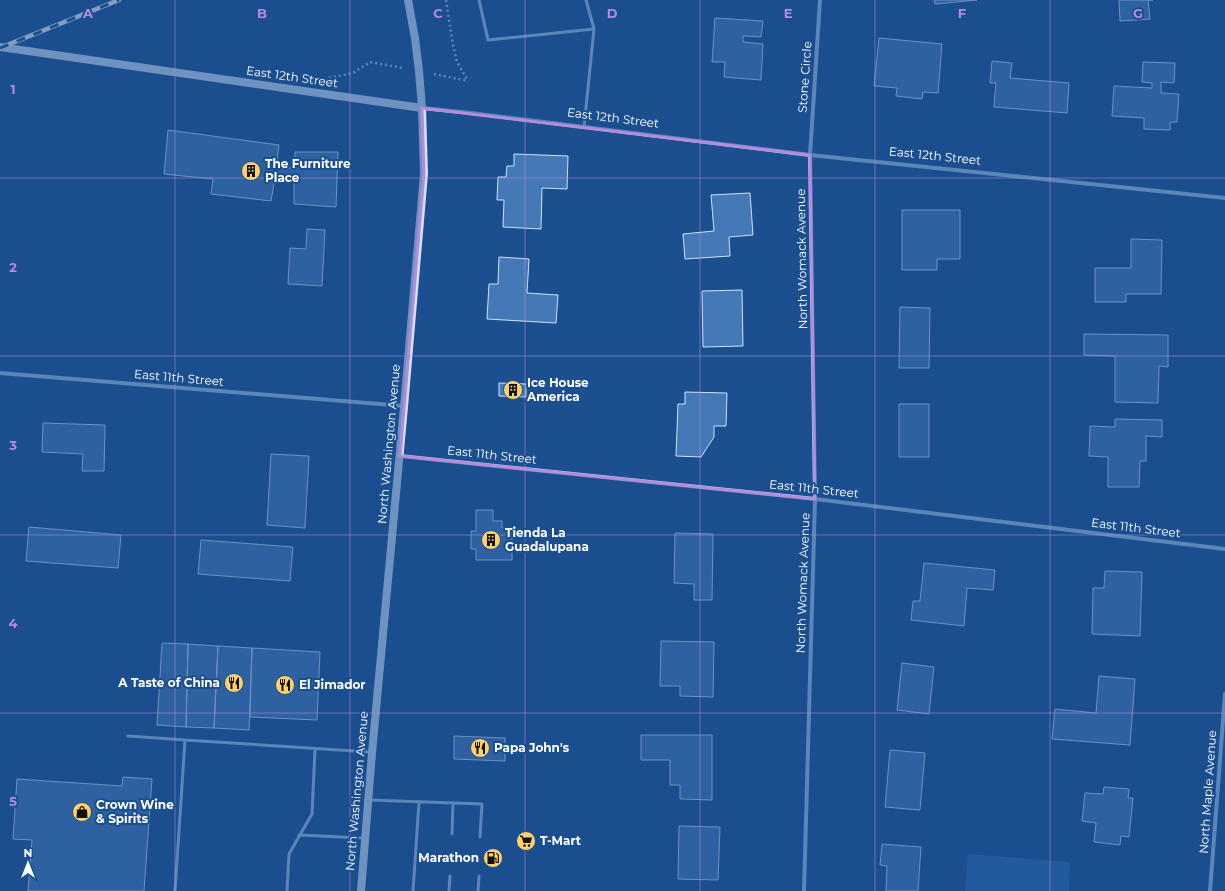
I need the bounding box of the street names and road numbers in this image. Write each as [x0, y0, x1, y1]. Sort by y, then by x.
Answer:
street label: Stone Circle [795, 41, 814, 113]
street label: East 12th Street [245, 63, 339, 90]
street label: East 12th Street [566, 104, 660, 131]
street label: East 12th Street [888, 143, 982, 168]
street label: North Womack Avenue [793, 189, 810, 329]
street label: North Washington Avenue [374, 363, 403, 525]
street label: East 11th Street [134, 366, 225, 389]
street label: East 11th Street [447, 442, 538, 467]
street label: East 11th Street [769, 476, 860, 501]
street label: North Womack Avenue [793, 512, 812, 654]
street label: East 11th Street [1090, 515, 1182, 540]
street label: North Washington Avenue [342, 710, 371, 872]
street label: North Maple Avenue [1196, 730, 1219, 854]

